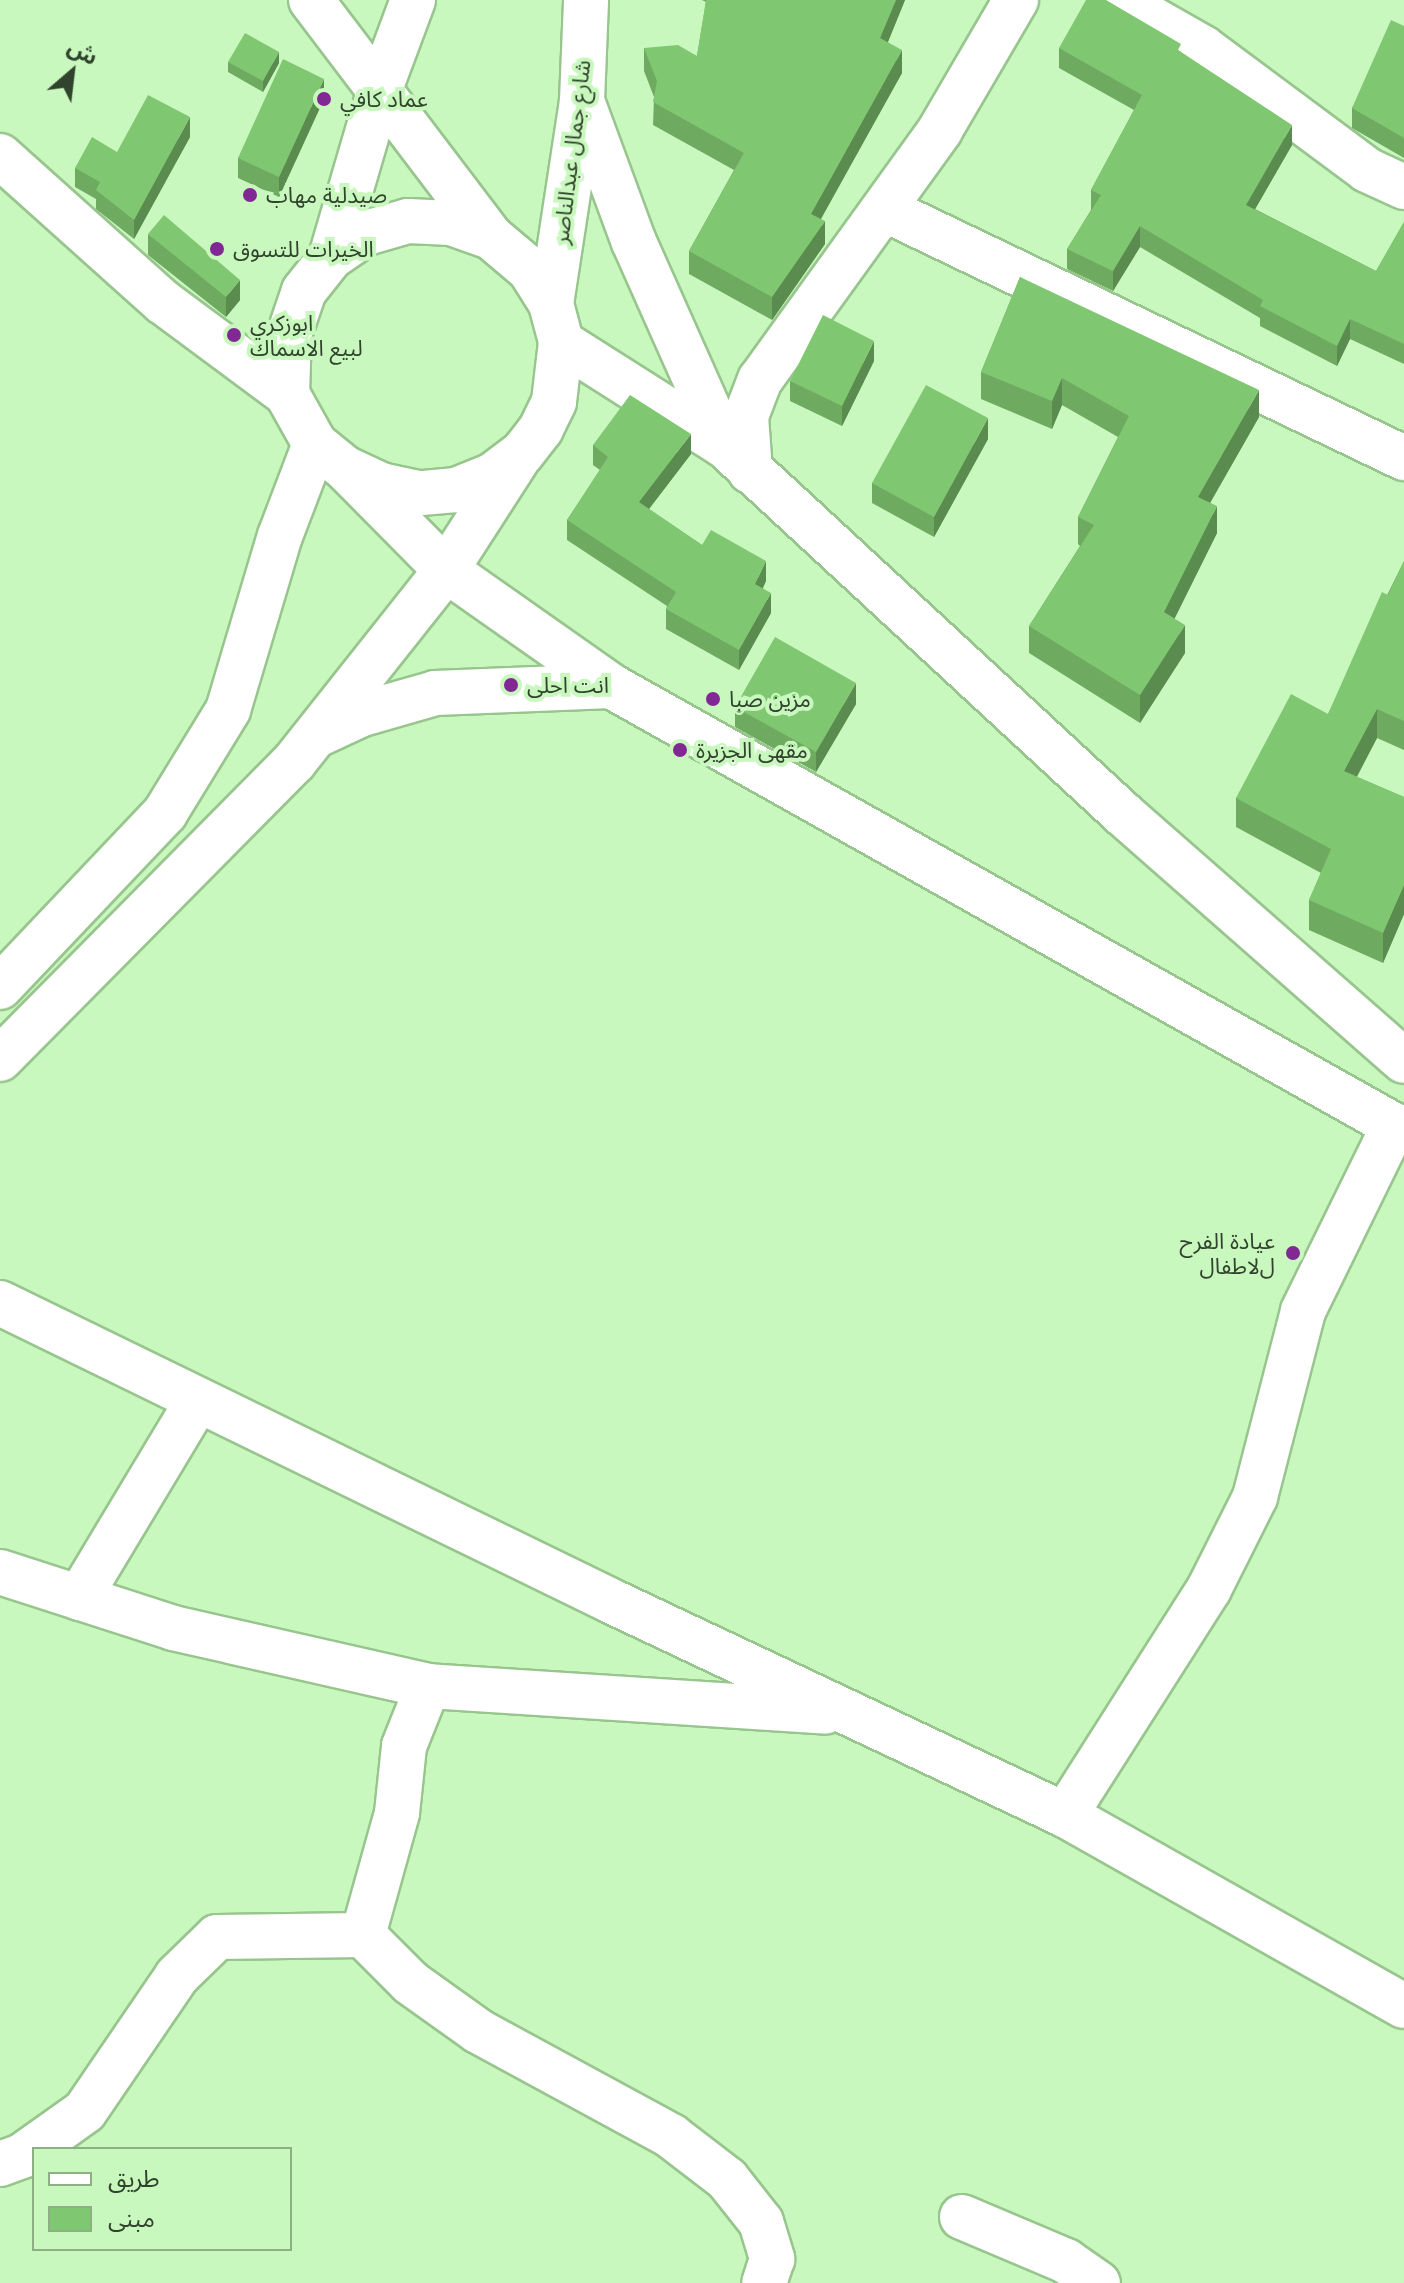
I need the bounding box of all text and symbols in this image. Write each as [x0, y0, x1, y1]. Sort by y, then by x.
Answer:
text: ش [63, 30, 104, 71]
north arrow [32, 32, 112, 112]
street label: شارع جمال عبدالناصر [547, 58, 595, 246]
place label: عماد كافي [340, 86, 428, 112]
marker: عماد كافي [315, 90, 333, 108]
place label: صيدلية مهاب [266, 182, 387, 208]
marker: صيدلية مهاب [241, 186, 259, 204]
place label: الخيرات للتسوق [233, 236, 374, 262]
marker: الخيرات للتسوق [208, 240, 226, 258]
place label: ابوزكري لبيع اﻻسماك [250, 309, 363, 360]
marker: ابوزكري لبيع اﻻسماك [225, 326, 243, 344]
place label: انت احلى [527, 672, 609, 698]
marker: انت احلى [502, 676, 520, 694]
place label: مزين صبا [729, 686, 811, 712]
marker: مزين صبا [704, 690, 722, 708]
place label: مقهى الجزيرة [696, 737, 808, 763]
marker: مقهى الجزيرة [671, 741, 689, 759]
place label: عيادة الفرح لﻻطفال [1180, 1227, 1275, 1278]
marker: عيادة الفرح لﻻطفال [1282, 1242, 1304, 1264]
legend [32, 2147, 292, 2251]
text: طريق [108, 2161, 160, 2194]
text: مبنى [108, 2201, 155, 2234]

